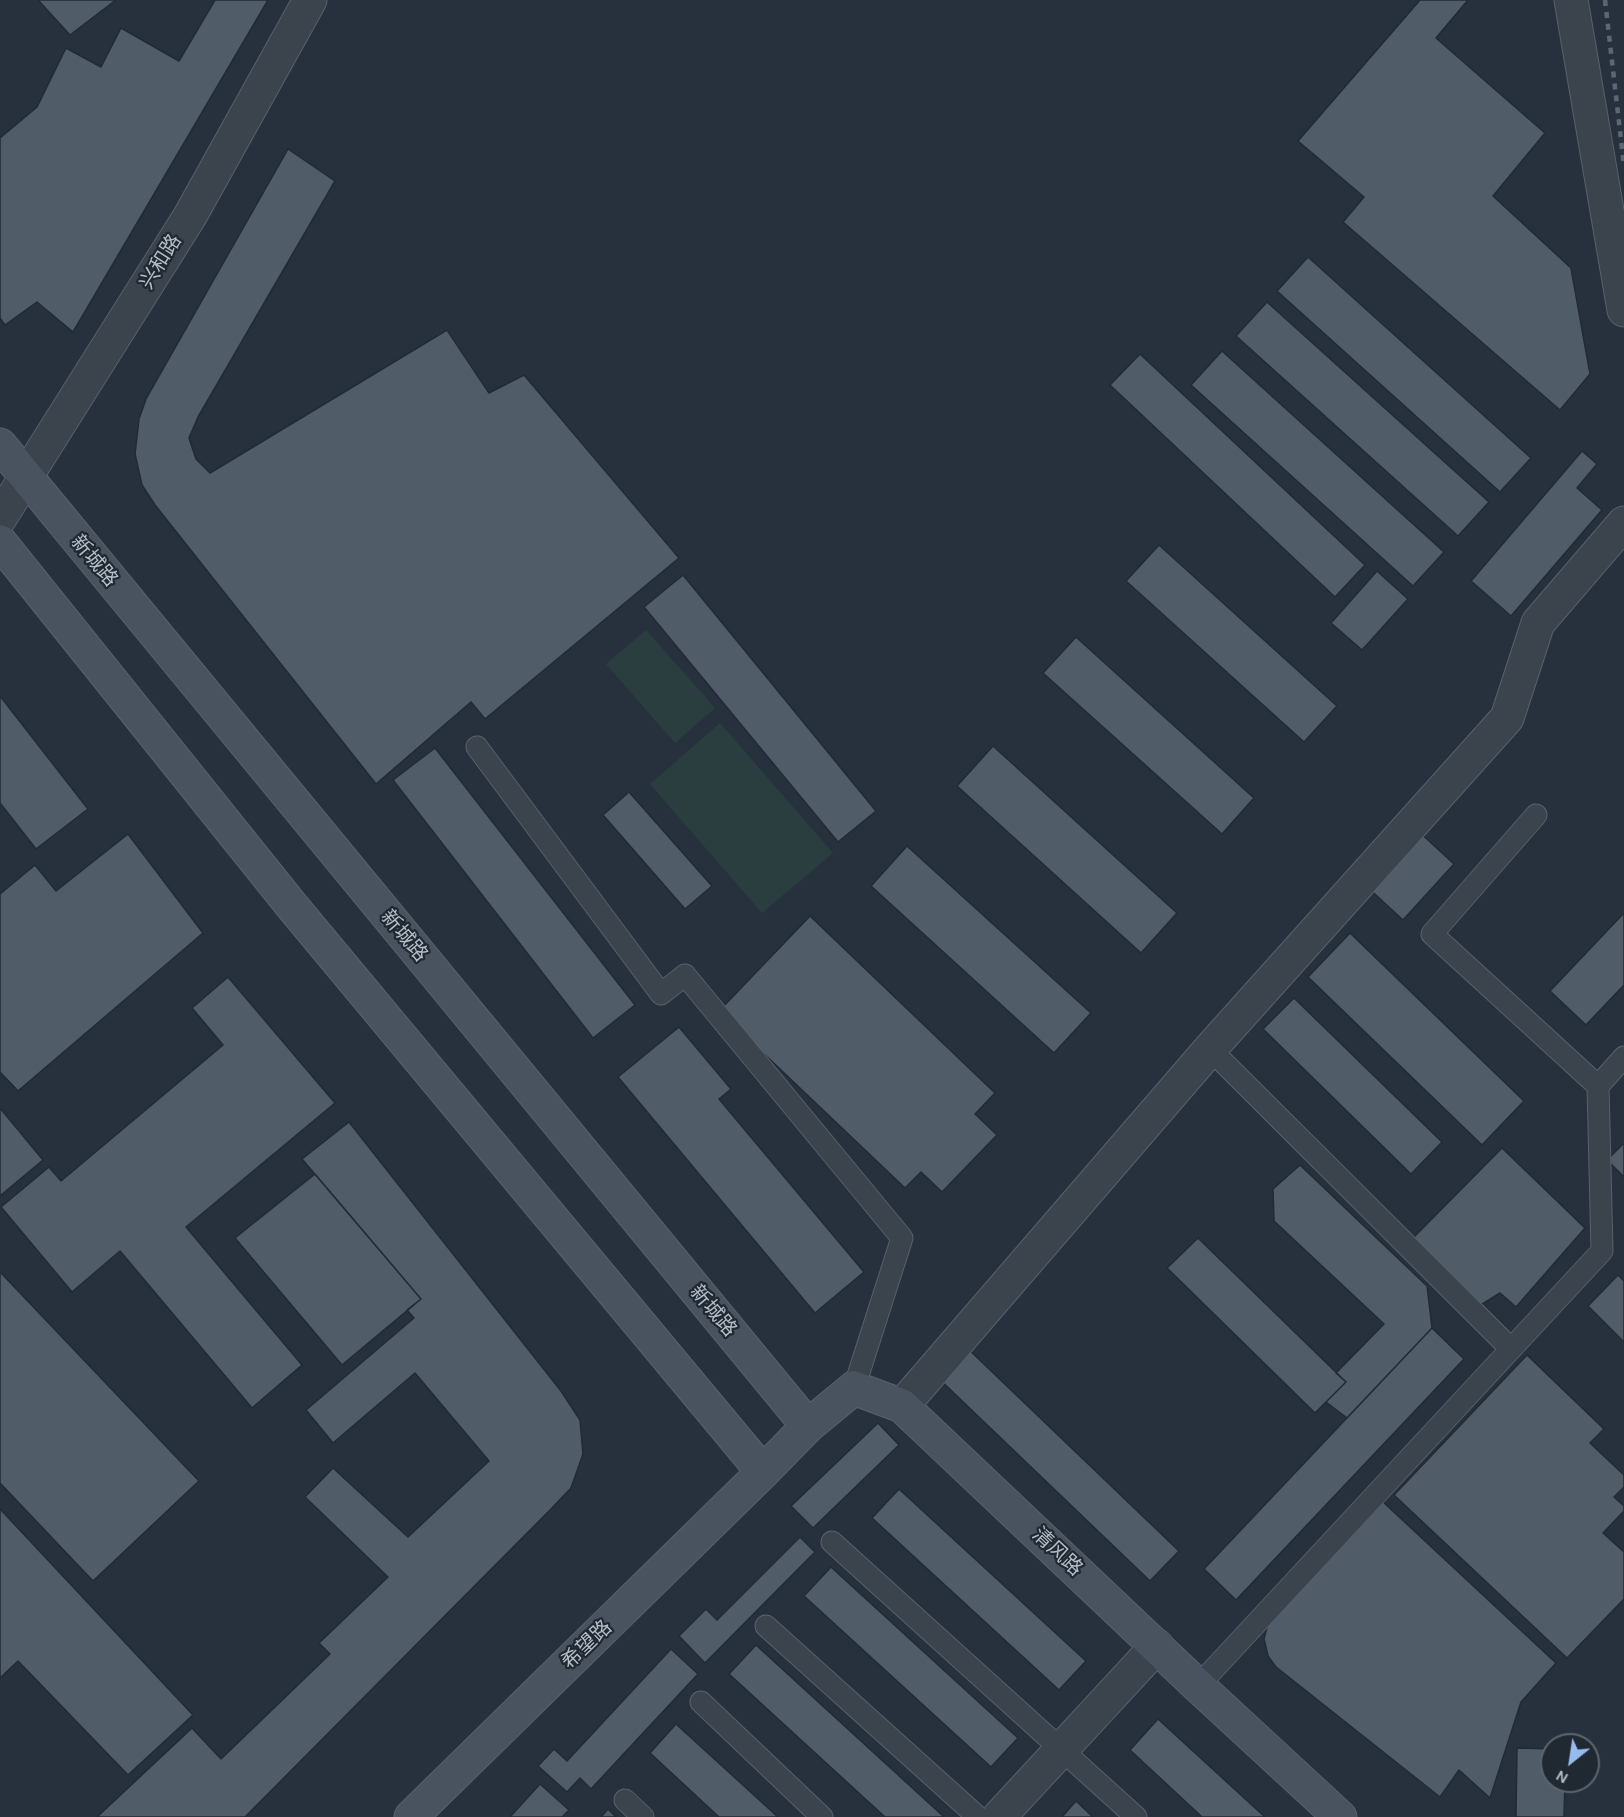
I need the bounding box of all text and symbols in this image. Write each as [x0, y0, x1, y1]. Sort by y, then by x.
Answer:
street label: 兴和路 [135, 230, 187, 294]
street label: 新城路 [66, 530, 122, 592]
street label: 新城路 [376, 905, 432, 967]
street label: 新城路 [685, 1280, 741, 1342]
street label: 清风路 [1027, 1523, 1087, 1581]
street label: 希望路 [557, 1616, 617, 1674]
north arrow [1540, 1733, 1600, 1793]
text: N [1552, 1766, 1571, 1788]

